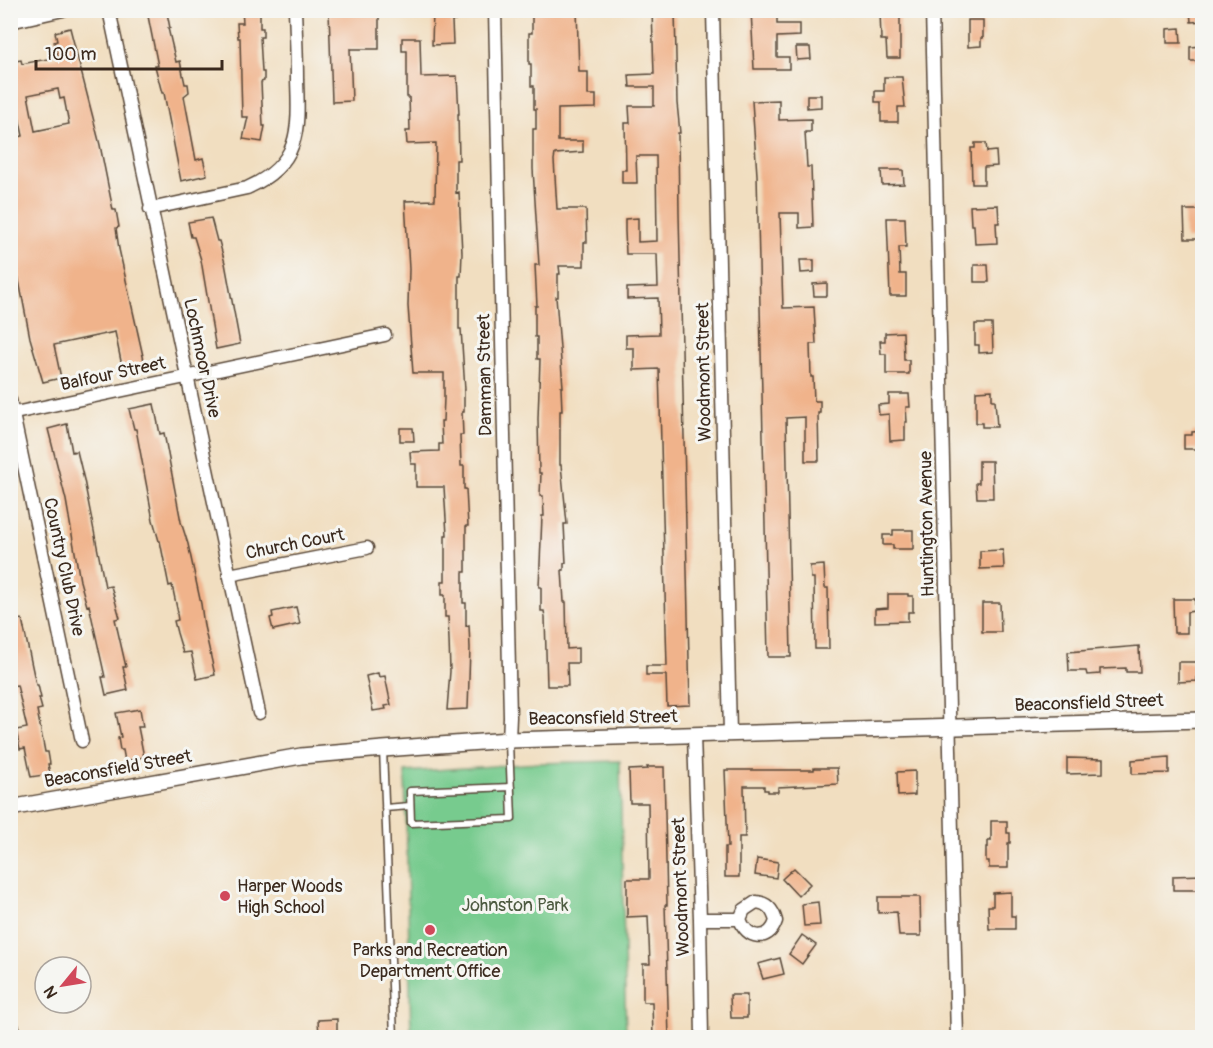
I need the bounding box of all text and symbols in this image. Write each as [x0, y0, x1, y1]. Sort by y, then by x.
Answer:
scale bar [36, 33, 222, 71]
text: 100 m [45, 43, 97, 66]
street label: Lochmoor Drive [178, 296, 226, 420]
street label: Woodmont Street [691, 302, 717, 442]
street label: Damman Street [472, 313, 498, 436]
street label: Balfour Street [58, 351, 168, 396]
street label: Huntington Avenue [914, 451, 940, 597]
street label: Country Club Drive [38, 496, 90, 638]
street label: Church Court [244, 523, 347, 565]
street label: Beaconsfield Street [1014, 689, 1165, 717]
street label: Beaconsfield Street [528, 705, 679, 731]
street label: Beaconsfield Street [43, 745, 194, 793]
street label: Woodmont Street [667, 816, 695, 957]
place label: Harper Woods High School [237, 875, 342, 919]
marker: Harper Woods High School [218, 889, 232, 903]
park label: Johnston Park [462, 894, 569, 917]
marker: Parks and Recreation Department Office [423, 923, 437, 937]
place label: Parks and Recreation Department Office [352, 939, 508, 983]
north arrow [33, 955, 93, 1015]
text: N [39, 982, 62, 1002]

